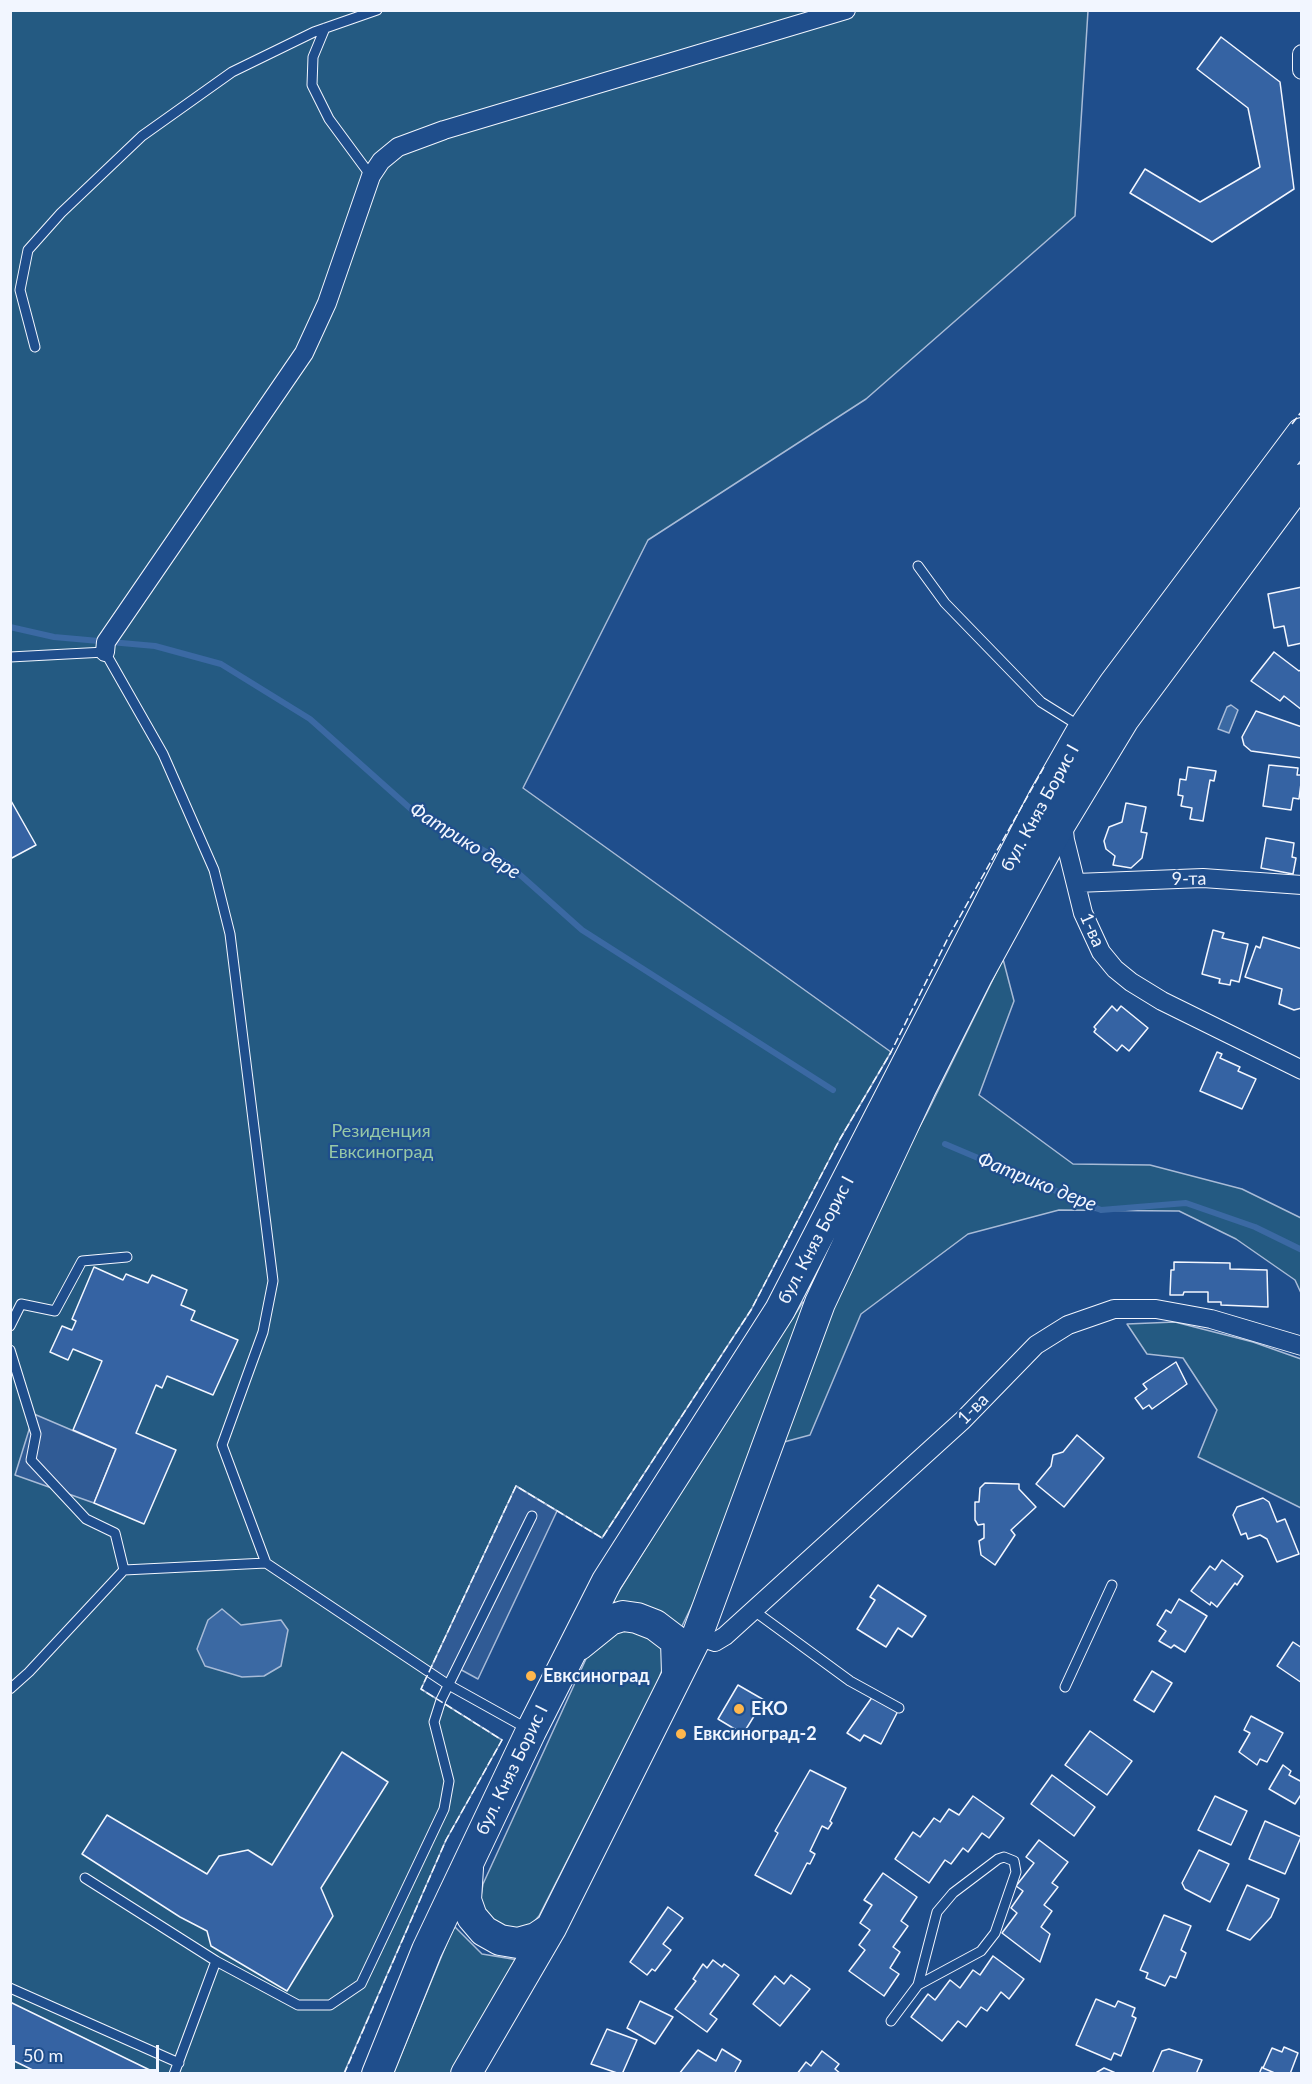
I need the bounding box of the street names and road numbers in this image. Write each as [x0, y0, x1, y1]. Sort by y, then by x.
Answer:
street label: бул. Княз Борис I [996, 741, 1084, 875]
street label: 9-та [1171, 868, 1207, 890]
street label: 1-ва [1075, 910, 1109, 950]
street label: бул. Княз Борис I [773, 1172, 859, 1308]
street label: 1-ва [953, 1389, 993, 1429]
street label: бул. Княз Борис I [471, 1702, 553, 1838]

